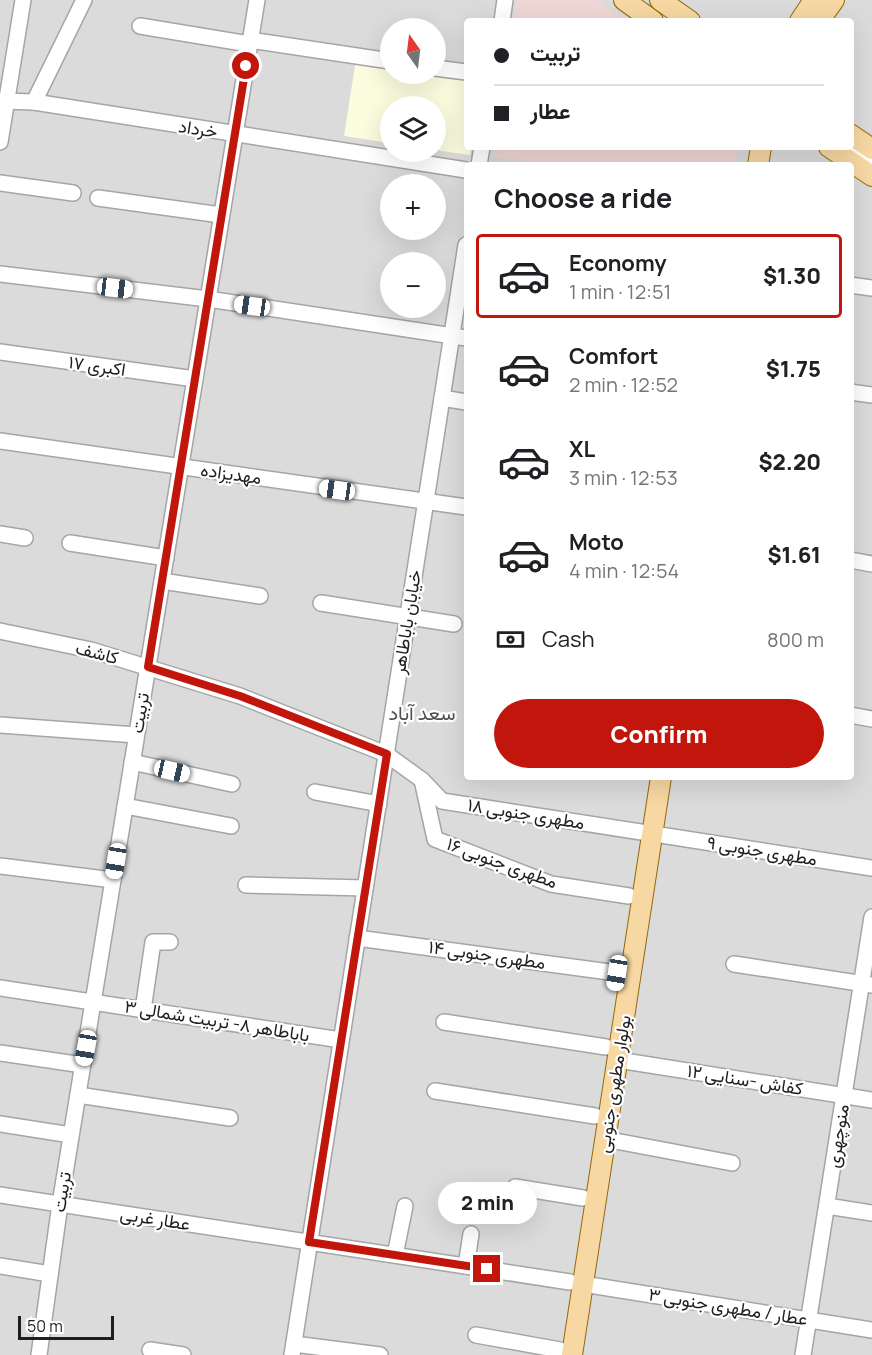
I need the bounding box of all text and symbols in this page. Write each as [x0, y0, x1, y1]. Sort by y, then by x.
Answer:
north arrow [380, 18, 446, 84]
map controls [380, 18, 446, 318]
text: تربیت [530, 38, 581, 68]
route start [232, 52, 259, 79]
button: layers [380, 96, 446, 162]
text: عطار [530, 96, 571, 126]
street label: خرداد [177, 113, 219, 143]
button: + [380, 174, 446, 240]
text: Choose a ride [494, 179, 672, 216]
text: Economy [569, 248, 667, 278]
icon: car [497, 249, 551, 303]
button: − [380, 252, 446, 318]
text: $1.30 [763, 261, 821, 291]
car [96, 277, 134, 299]
text: 1 min · 12:51 [569, 278, 671, 305]
car [233, 295, 271, 317]
text: Comfort [569, 341, 658, 371]
icon: car [497, 342, 551, 396]
street label: اکبری ۱۷ [67, 349, 127, 381]
text: $1.75 [766, 354, 821, 384]
text: 2 min · 12:52 [569, 371, 678, 398]
text: XL [569, 434, 595, 464]
icon: car [497, 435, 551, 489]
text: $2.20 [758, 447, 821, 477]
street label: مهدیزاده [199, 457, 263, 489]
text: 3 min · 12:53 [569, 464, 678, 491]
car [318, 479, 356, 501]
text: Moto [569, 527, 624, 557]
icon: car [497, 528, 551, 582]
text: $1.61 [767, 540, 821, 570]
text: 4 min · 12:54 [569, 557, 679, 584]
street label: خیابان باباطاهر [386, 568, 426, 677]
icon: cash [494, 623, 527, 656]
text: Cash [542, 624, 595, 654]
text: 800 m [767, 626, 824, 653]
street label: کاشف [73, 635, 121, 669]
street label: تربیت [124, 691, 154, 735]
district label: سعد آباد [388, 699, 456, 726]
button: Confirm [494, 699, 824, 768]
car [152, 758, 192, 784]
street label: مطهری جنوبی ۱۸ [466, 792, 586, 834]
street label: مطهری جنوبی ۹ [705, 829, 819, 871]
street label: مطهری جنوبی ۱۶ [444, 831, 561, 893]
car [104, 842, 128, 880]
street label: مطهری جنوبی ۱۴ [427, 934, 547, 974]
car [605, 954, 629, 992]
street label: باباطاهر ۸- تربیت شمالی ۳ [123, 994, 311, 1046]
street label: بولوار مطهری جنوبی [590, 1013, 636, 1154]
car [74, 1029, 98, 1067]
street label: کفاش -سنایی ۱۲ [685, 1058, 805, 1100]
street label: منوچهری [820, 1102, 855, 1170]
street label: تربیت [46, 1170, 76, 1214]
callout: 2 min [438, 1182, 536, 1224]
text: 2 min [461, 1189, 514, 1216]
street label: عطار غربی [118, 1201, 192, 1235]
route end [473, 1255, 500, 1282]
street label: عطار / مطهری جنوبی ۳ [647, 1282, 809, 1330]
scale bar [18, 1313, 114, 1340]
text: 50 m [27, 1315, 63, 1337]

